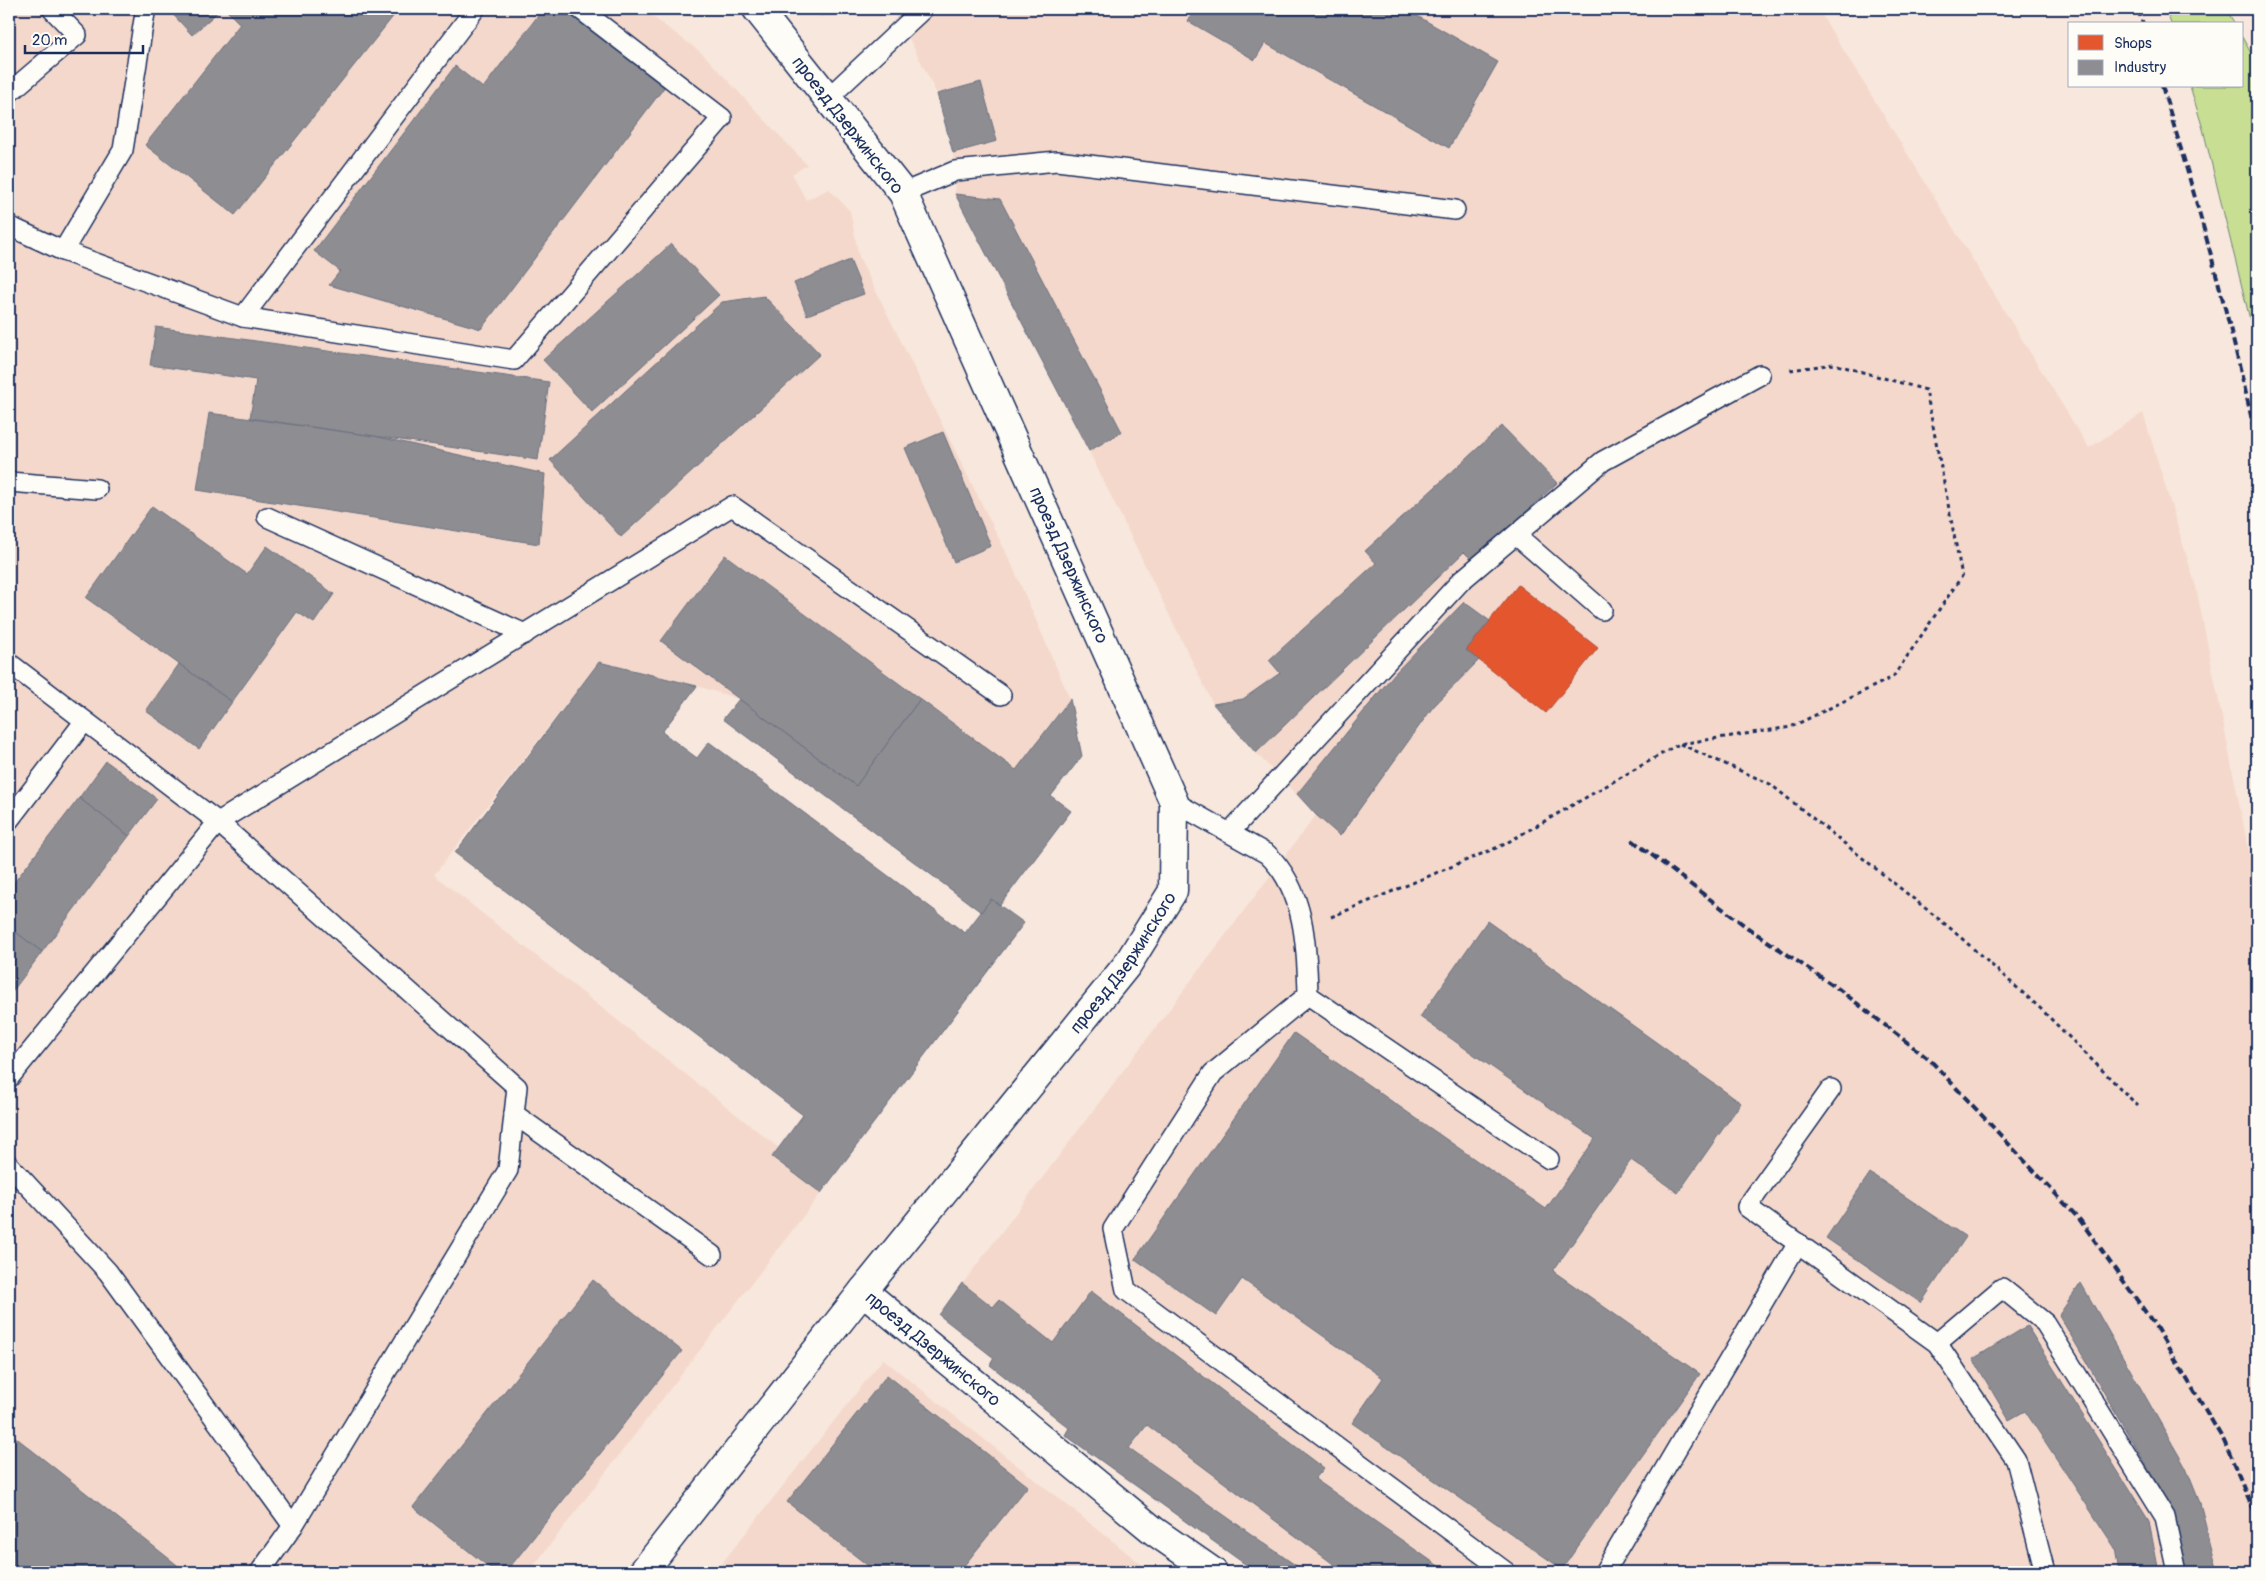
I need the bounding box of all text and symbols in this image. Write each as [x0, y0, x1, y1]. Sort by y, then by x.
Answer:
scale bar [25, 22, 142, 54]
legend [2068, 22, 2244, 88]
text: 20 m [32, 31, 67, 50]
text: Shops [2114, 34, 2152, 53]
street label: проезд Дзержинского [787, 52, 909, 199]
text: Industry [2114, 58, 2167, 77]
street label: проезд Дзержинского [1024, 483, 1114, 647]
street label: проезд Дзержинского [1065, 887, 1182, 1038]
street label: проезд Дзержинского [860, 1287, 1006, 1412]

